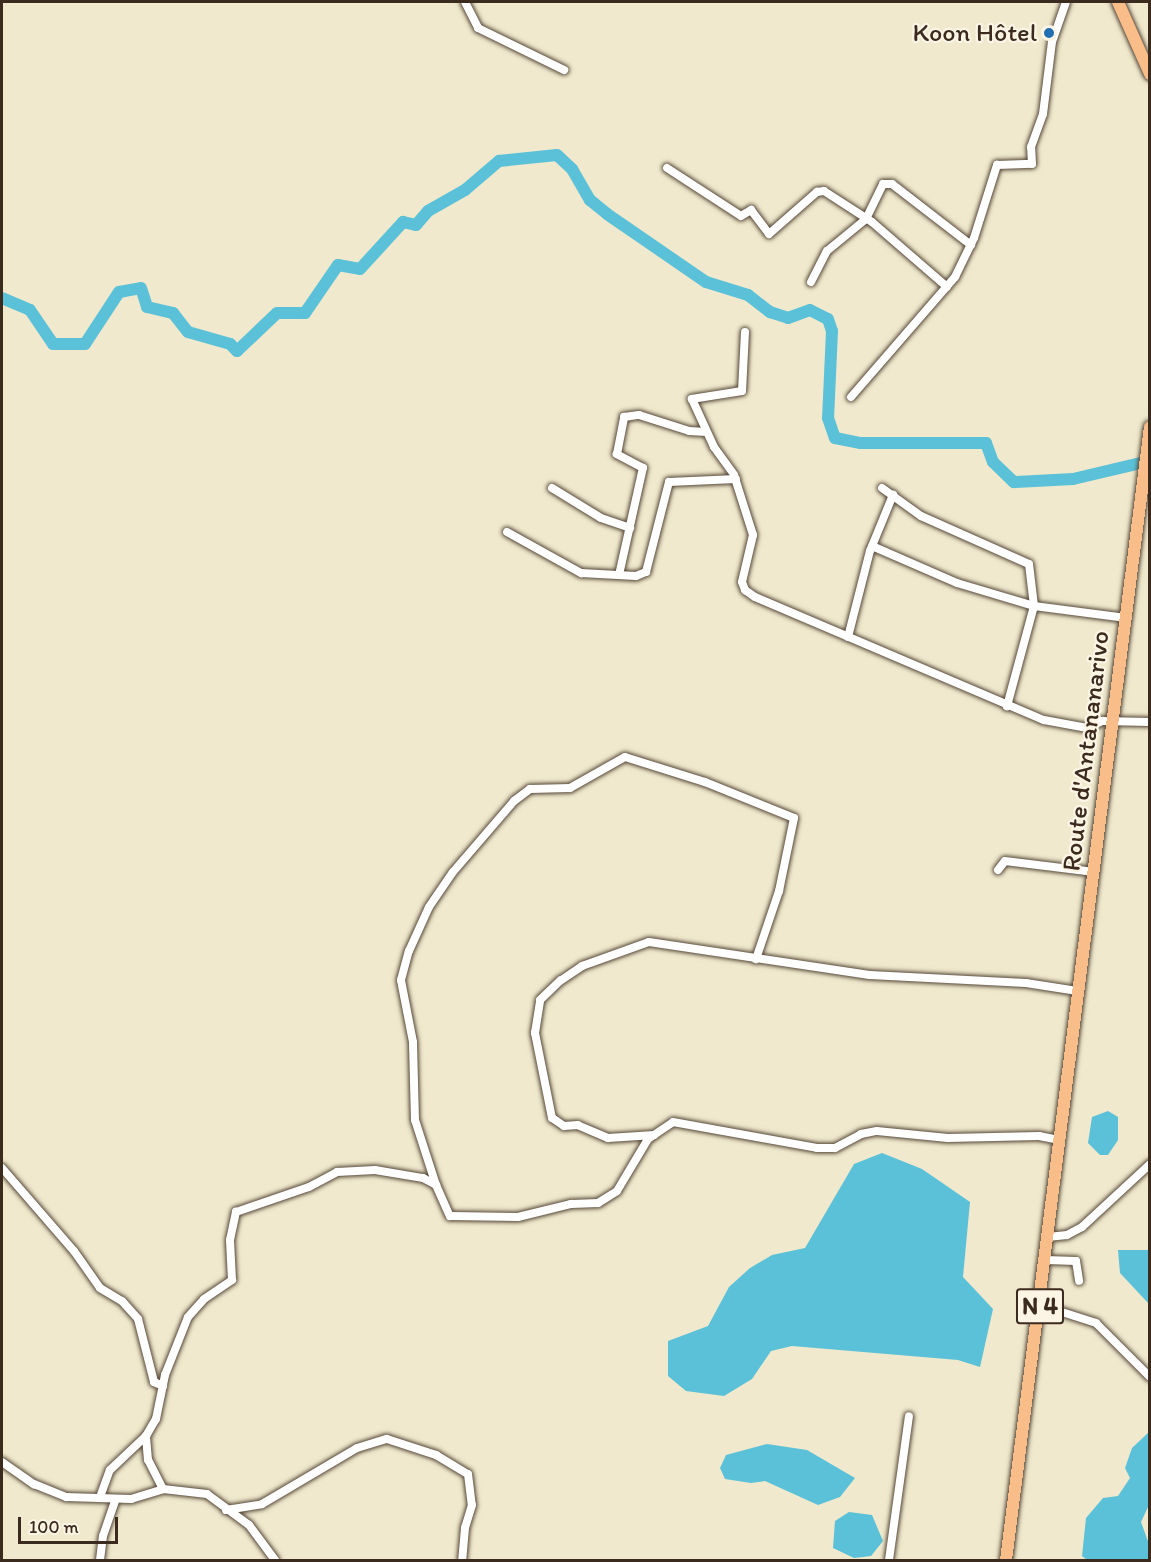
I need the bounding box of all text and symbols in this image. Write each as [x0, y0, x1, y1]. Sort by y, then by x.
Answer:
place label: Koon Hôtel [913, 17, 1037, 49]
marker: Koon Hôtel [1042, 26, 1056, 40]
street label: Route d'Antananarivo [1056, 629, 1116, 873]
road number: N 4 [1014, 1285, 1066, 1327]
scale bar [21, 1505, 122, 1543]
text: 100 m [29, 1516, 79, 1538]

